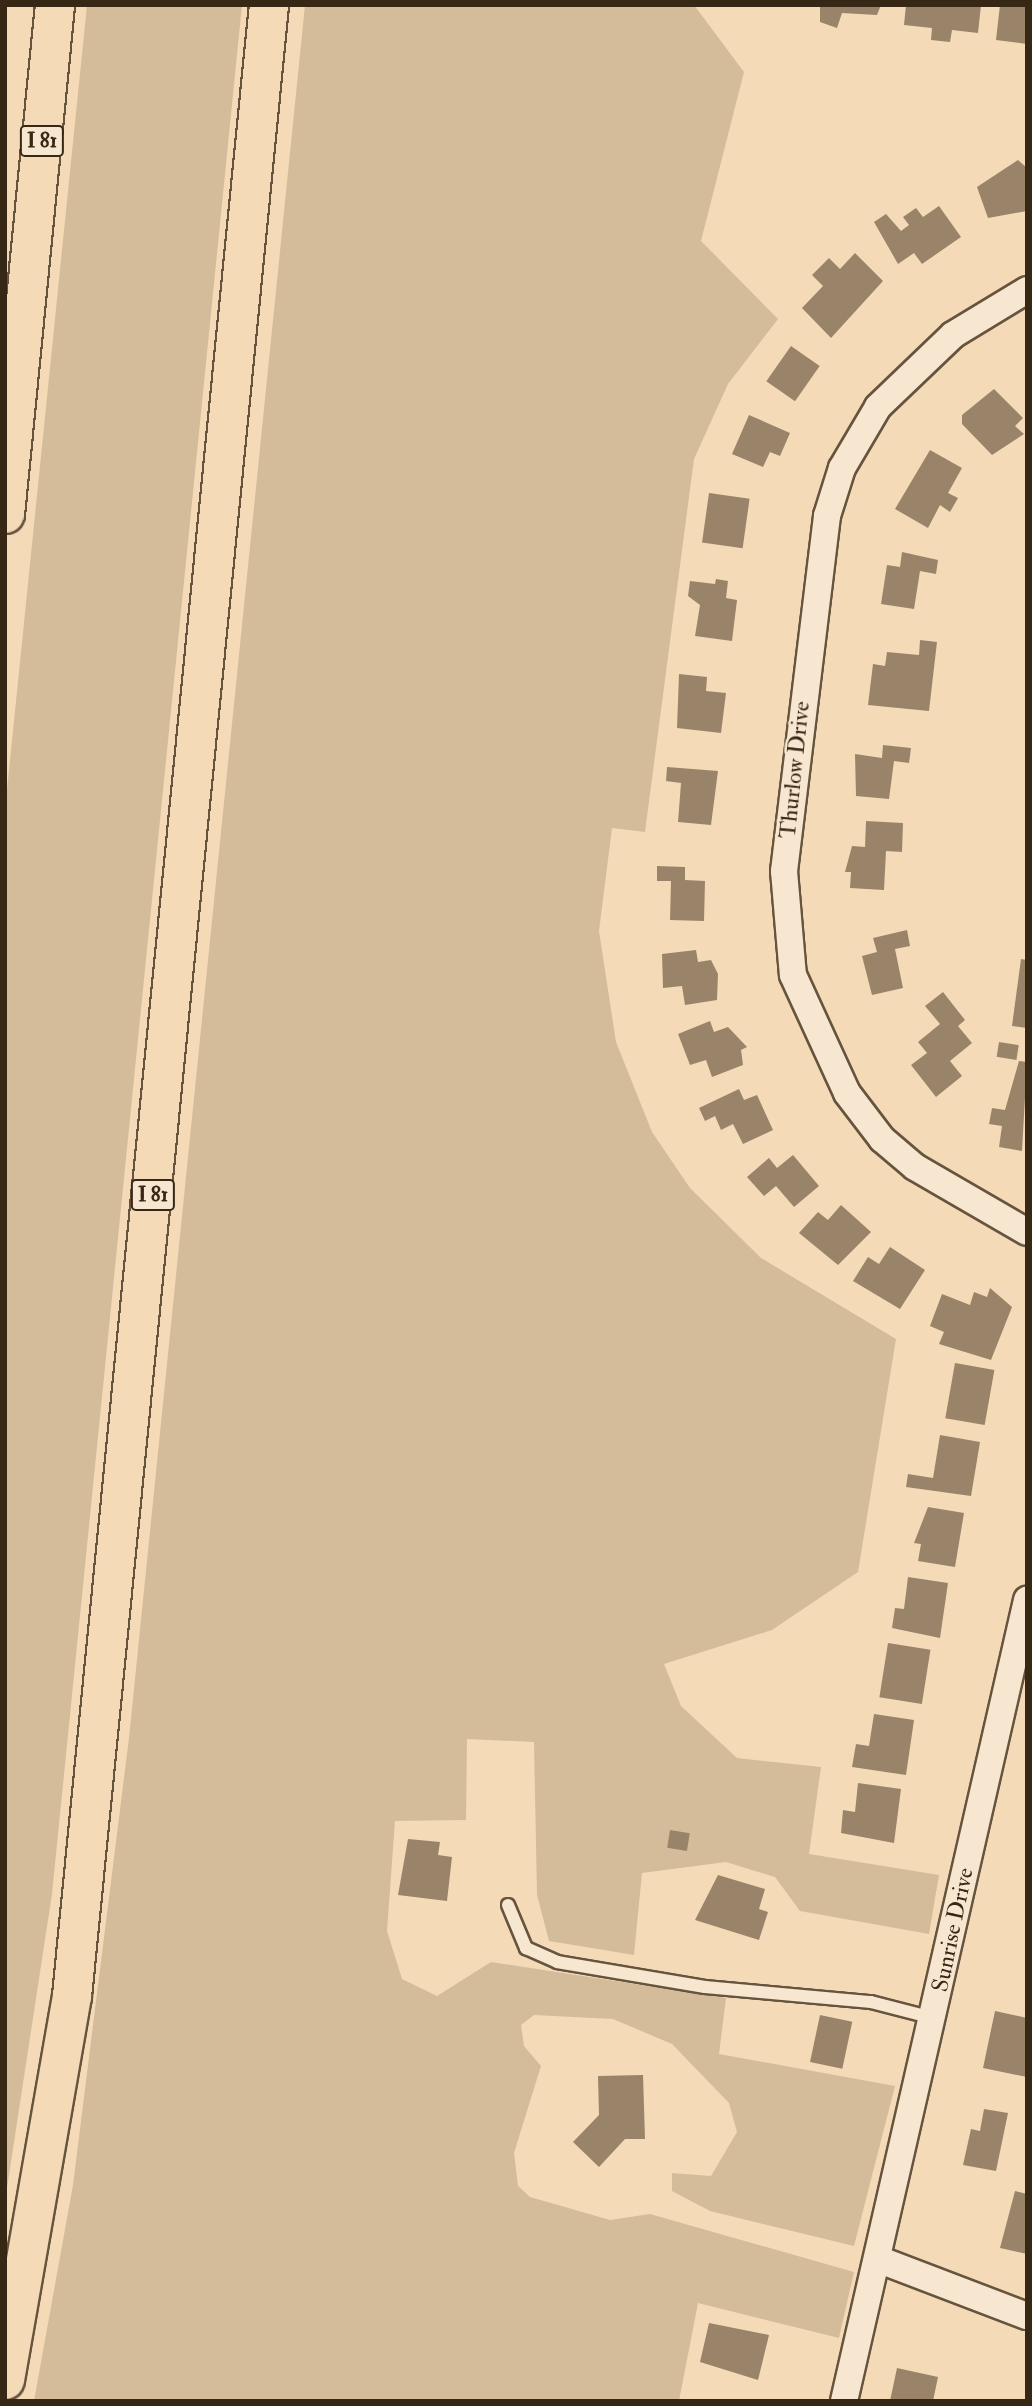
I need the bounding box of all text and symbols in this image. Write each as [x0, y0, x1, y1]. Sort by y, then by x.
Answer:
road number: I 81 [19, 124, 65, 158]
street label: Thurlow Drive [774, 700, 816, 840]
road number: I 81 [130, 1178, 176, 1212]
street label: Sunrise Drive [926, 1865, 980, 1995]

